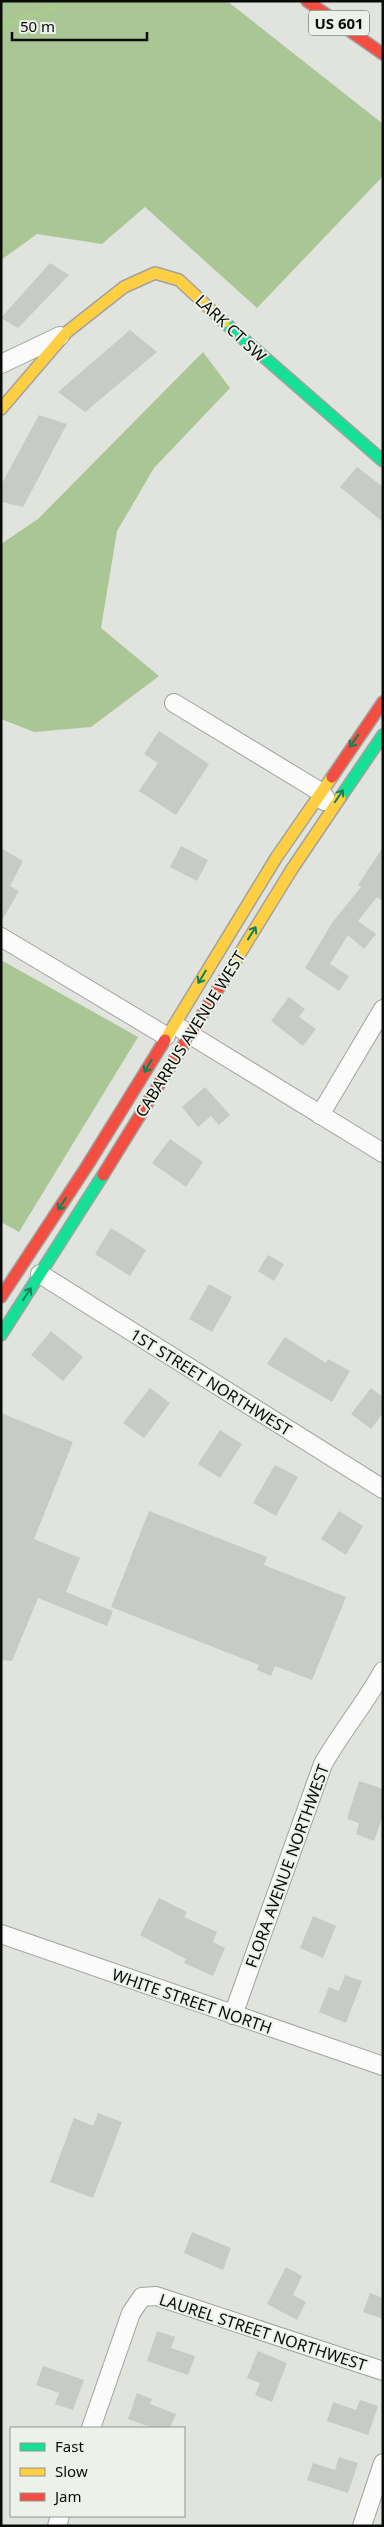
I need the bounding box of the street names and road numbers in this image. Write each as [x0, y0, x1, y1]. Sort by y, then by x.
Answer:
road number: US 601 [309, 10, 369, 36]
street label: LARK CT SW [191, 289, 271, 367]
street label: CABARRUS AVENUE WEST [130, 947, 250, 1121]
street label: 1ST STREET NORTHWEST [126, 1323, 296, 1441]
street label: FLORA AVENUE NORTHWEST [240, 1761, 334, 1971]
street label: WHITE STREET NORTH [109, 1963, 275, 2039]
street label: LAUREL STREET NORTHWEST [156, 2288, 370, 2376]

